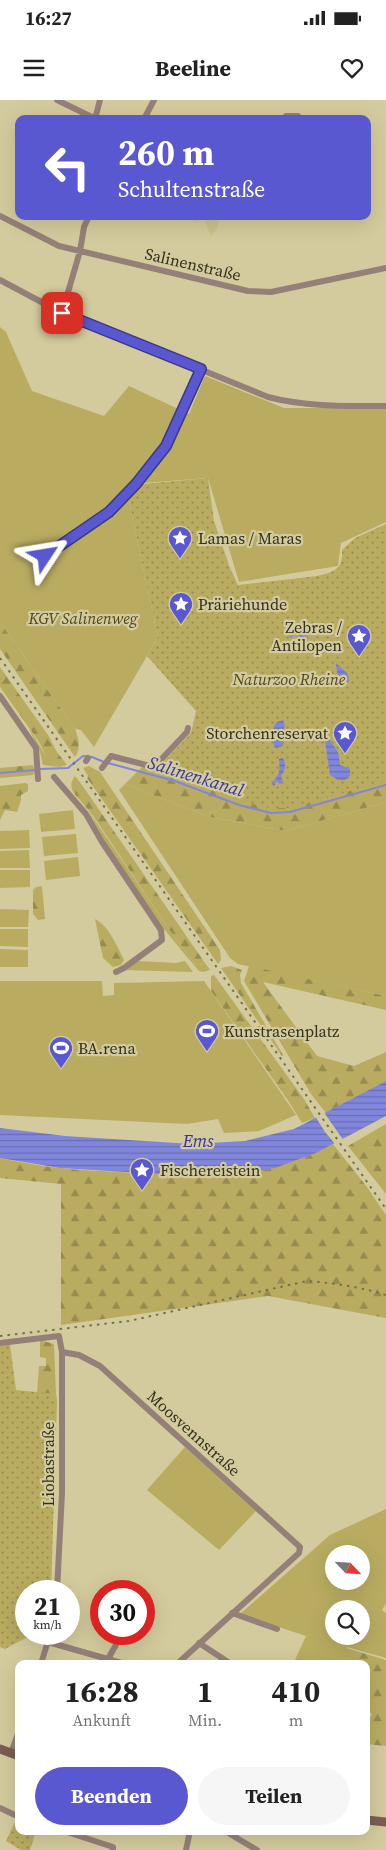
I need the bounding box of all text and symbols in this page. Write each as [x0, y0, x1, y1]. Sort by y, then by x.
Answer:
text: 16:27 [25, 5, 72, 31]
text: Beeline [155, 53, 231, 83]
icon: menu [20, 54, 48, 82]
icon: heart [338, 54, 366, 82]
text: 260 m [118, 129, 214, 177]
icon: left [35, 135, 100, 200]
text: Schultenstraße [118, 174, 265, 204]
street label: Salinenstraße [143, 242, 243, 286]
pin [41, 292, 83, 334]
icon: arrive [48, 299, 76, 327]
place icon: Lamas / Maras [167, 525, 193, 559]
place label: Lamas / Maras [198, 527, 302, 549]
position arrow [18, 529, 70, 581]
place icon: Präriehunde [168, 591, 194, 625]
place label: Präriehunde [198, 593, 287, 615]
park label: KGV Salinenweg [27, 607, 139, 629]
place label: Zebras / Antilopen [271, 616, 343, 656]
place icon: Zebras / Antilopen [346, 623, 372, 657]
park label: Naturzoo Rheine [232, 668, 346, 690]
place icon: Storchenreservat [332, 720, 358, 754]
place label: Storchenreservat [206, 722, 329, 744]
water label: Salinenkanal [145, 750, 247, 802]
sports icon: Kunstrasenplatz [194, 1018, 220, 1052]
place label: Kunstrasenplatz [224, 1020, 339, 1042]
sports icon: BA.rena [48, 1035, 74, 1069]
place label: BA.rena [78, 1037, 136, 1059]
water label: Ems [181, 1128, 214, 1153]
place icon: Fischereistein [129, 1157, 155, 1191]
place label: Fischereistein [160, 1159, 261, 1181]
street label: Moosvennstraße [143, 1385, 245, 1481]
street label: Liobastraße [37, 1422, 59, 1506]
north arrow [325, 1545, 370, 1590]
map controls [325, 1545, 370, 1645]
speed limit sign: 30 [90, 1580, 155, 1645]
text: 21 [34, 1589, 61, 1623]
button: search [325, 1600, 370, 1645]
text: km/h [33, 1617, 62, 1633]
text: 16:28 [65, 1671, 139, 1712]
text: 1 [197, 1671, 213, 1712]
text: 410 [272, 1671, 320, 1712]
text: Ankunft [72, 1709, 131, 1731]
text: Min. [188, 1709, 222, 1731]
text: m [289, 1709, 303, 1731]
button: Beenden [35, 1767, 188, 1825]
button: Teilen [198, 1767, 350, 1825]

